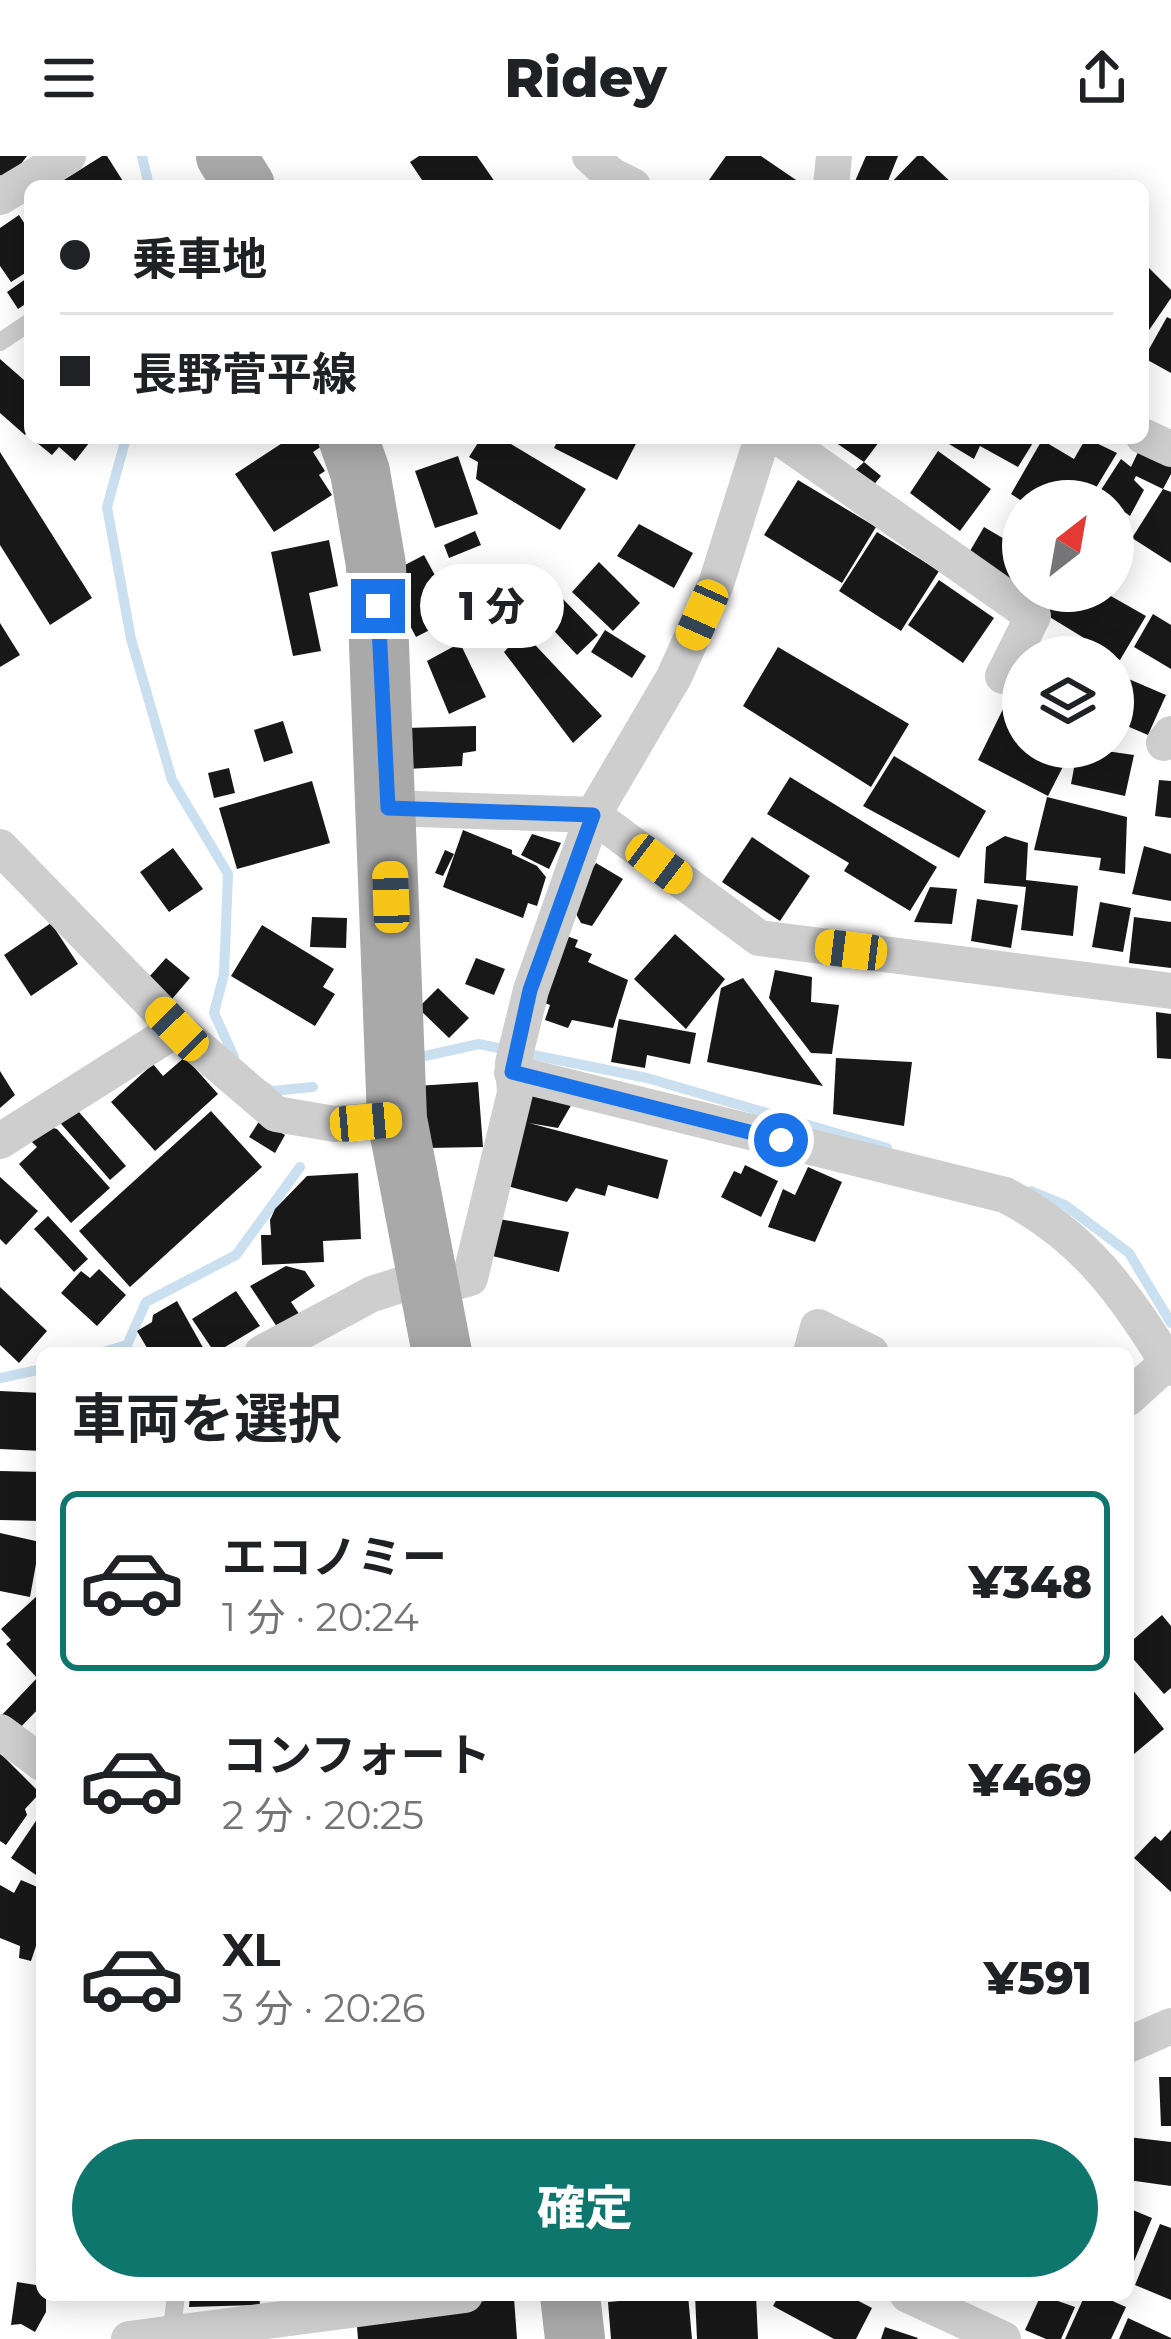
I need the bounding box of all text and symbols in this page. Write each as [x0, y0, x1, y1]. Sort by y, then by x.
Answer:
icon: menu [36, 45, 102, 111]
text: Ridey [504, 45, 667, 111]
icon: share [1069, 45, 1135, 111]
text: 乗車地 [132, 231, 267, 286]
text: 長野菅平線 [132, 346, 357, 401]
north arrow [1002, 480, 1134, 612]
map controls [1002, 480, 1134, 768]
callout: 1 分 [420, 564, 564, 648]
car [671, 575, 733, 655]
route end [351, 579, 405, 633]
text: 1 分 [459, 582, 525, 630]
button: layers [1002, 636, 1134, 768]
car [619, 828, 699, 900]
car [372, 860, 410, 934]
car [813, 928, 889, 972]
car [139, 991, 215, 1067]
car [329, 1101, 403, 1143]
route start [754, 1113, 808, 1167]
text: 車両を選択 [72, 1386, 342, 1452]
icon: car [78, 1527, 186, 1635]
text: エコノミー [222, 1529, 447, 1584]
text: ¥348 [968, 1554, 1092, 1609]
text: 1 分 · 20:24 [222, 1593, 419, 1641]
icon: car [78, 1725, 186, 1833]
text: コンフォート [222, 1727, 491, 1782]
text: ¥469 [969, 1752, 1092, 1807]
text: 2 分 · 20:25 [222, 1791, 424, 1839]
text: XL [222, 1922, 280, 1977]
icon: car [78, 1923, 186, 2031]
text: ¥591 [984, 1950, 1092, 2005]
text: 3 分 · 20:26 [222, 1984, 425, 2032]
button: 確定 [72, 2139, 1098, 2277]

